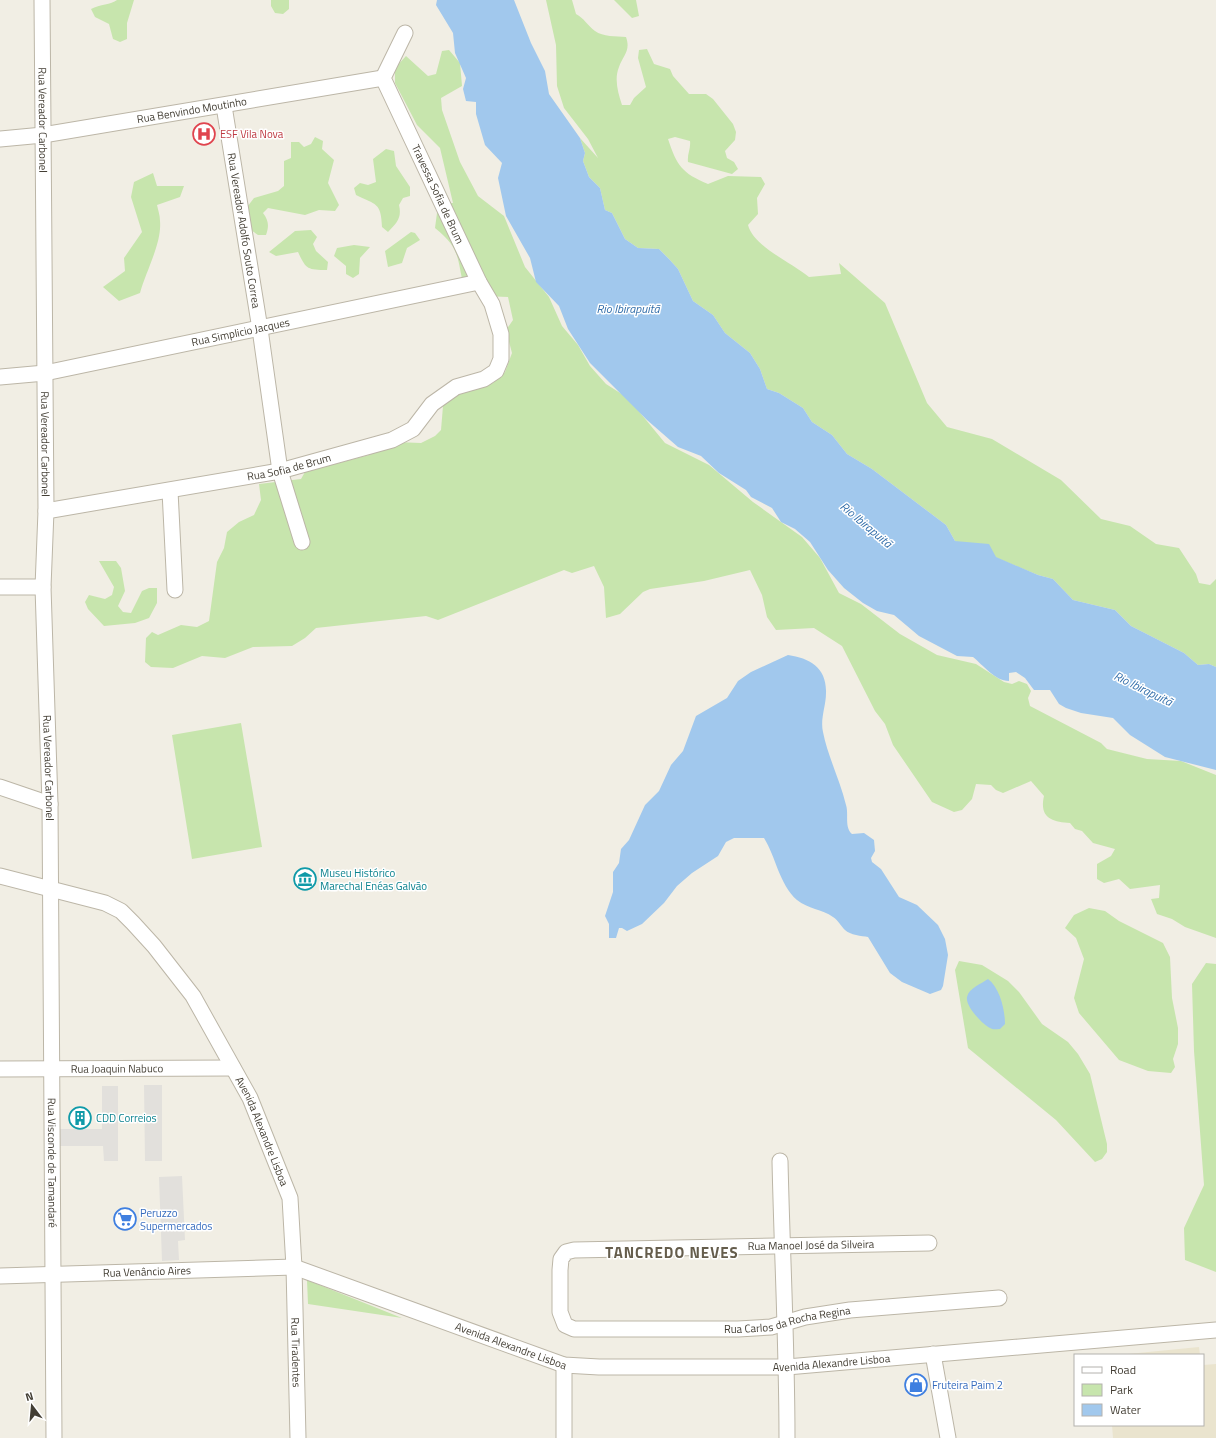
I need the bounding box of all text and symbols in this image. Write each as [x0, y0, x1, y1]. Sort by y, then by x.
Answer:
street label: Rua Vereador Carbonel [35, 67, 51, 173]
street label: Rua Benvindo Moutinho [136, 93, 248, 127]
hospital icon: ESF Vila Nova [191, 121, 217, 147]
place label: ESF Vila Nova [220, 126, 284, 142]
street label: Travessa Sofia de Brum [408, 142, 468, 246]
street label: Rua Vereador Adolfo Souto Correa [224, 151, 265, 310]
water label: Rio Ibirapuitã [597, 299, 660, 318]
street label: Rua Simplicio Jacques [190, 314, 291, 350]
street label: Rua Vereador Carbonel [37, 391, 54, 497]
street label: Rua Sofia de Brum [246, 449, 333, 484]
water label: Rio Ibirapuitã [836, 497, 897, 553]
water label: Rio Ibirapuitã [1111, 666, 1177, 711]
street label: Rua Vereador Carbonel [39, 715, 58, 821]
place label: Museu Histórico Marechal Enéas Galvão [320, 865, 427, 894]
museum icon: Museu Histórico Marechal Enéas Galvão [292, 866, 318, 892]
street label: Rua Joaquin Nabuco [71, 1060, 163, 1077]
street label: Avenida Alexandre Lisboa [232, 1074, 293, 1189]
street label: Rua Visconde de Tamandaré [44, 1098, 61, 1228]
building icon: CDD Correios [67, 1105, 93, 1131]
place label: CDD Correios [96, 1110, 157, 1126]
place label: Peruzzo Supermercados [140, 1205, 212, 1234]
supermarket icon: Peruzzo Supermercados [112, 1206, 138, 1232]
street label: Rua Manoel José da Silveira [748, 1236, 875, 1254]
district label: TANCREDO NEVES [605, 1241, 739, 1264]
street label: Rua Venâncio Aires [103, 1262, 191, 1281]
street label: Rua Carlos da Rocha Regina [724, 1302, 852, 1337]
street label: Rua Tiradentes [287, 1317, 305, 1388]
street label: Avenida Alexandre Lisboa [453, 1318, 570, 1374]
street label: Avenida Alexandre Lisboa [773, 1350, 891, 1375]
legend [1074, 1354, 1204, 1426]
text: Road [1110, 1360, 1136, 1379]
shop icon: Fruteira Paim 2 [903, 1372, 929, 1398]
place label: Fruteira Paim 2 [932, 1377, 1003, 1393]
text: Park [1110, 1380, 1133, 1399]
north arrow [12, 1386, 52, 1426]
text: N [23, 1388, 35, 1405]
text: Water [1110, 1400, 1141, 1419]

